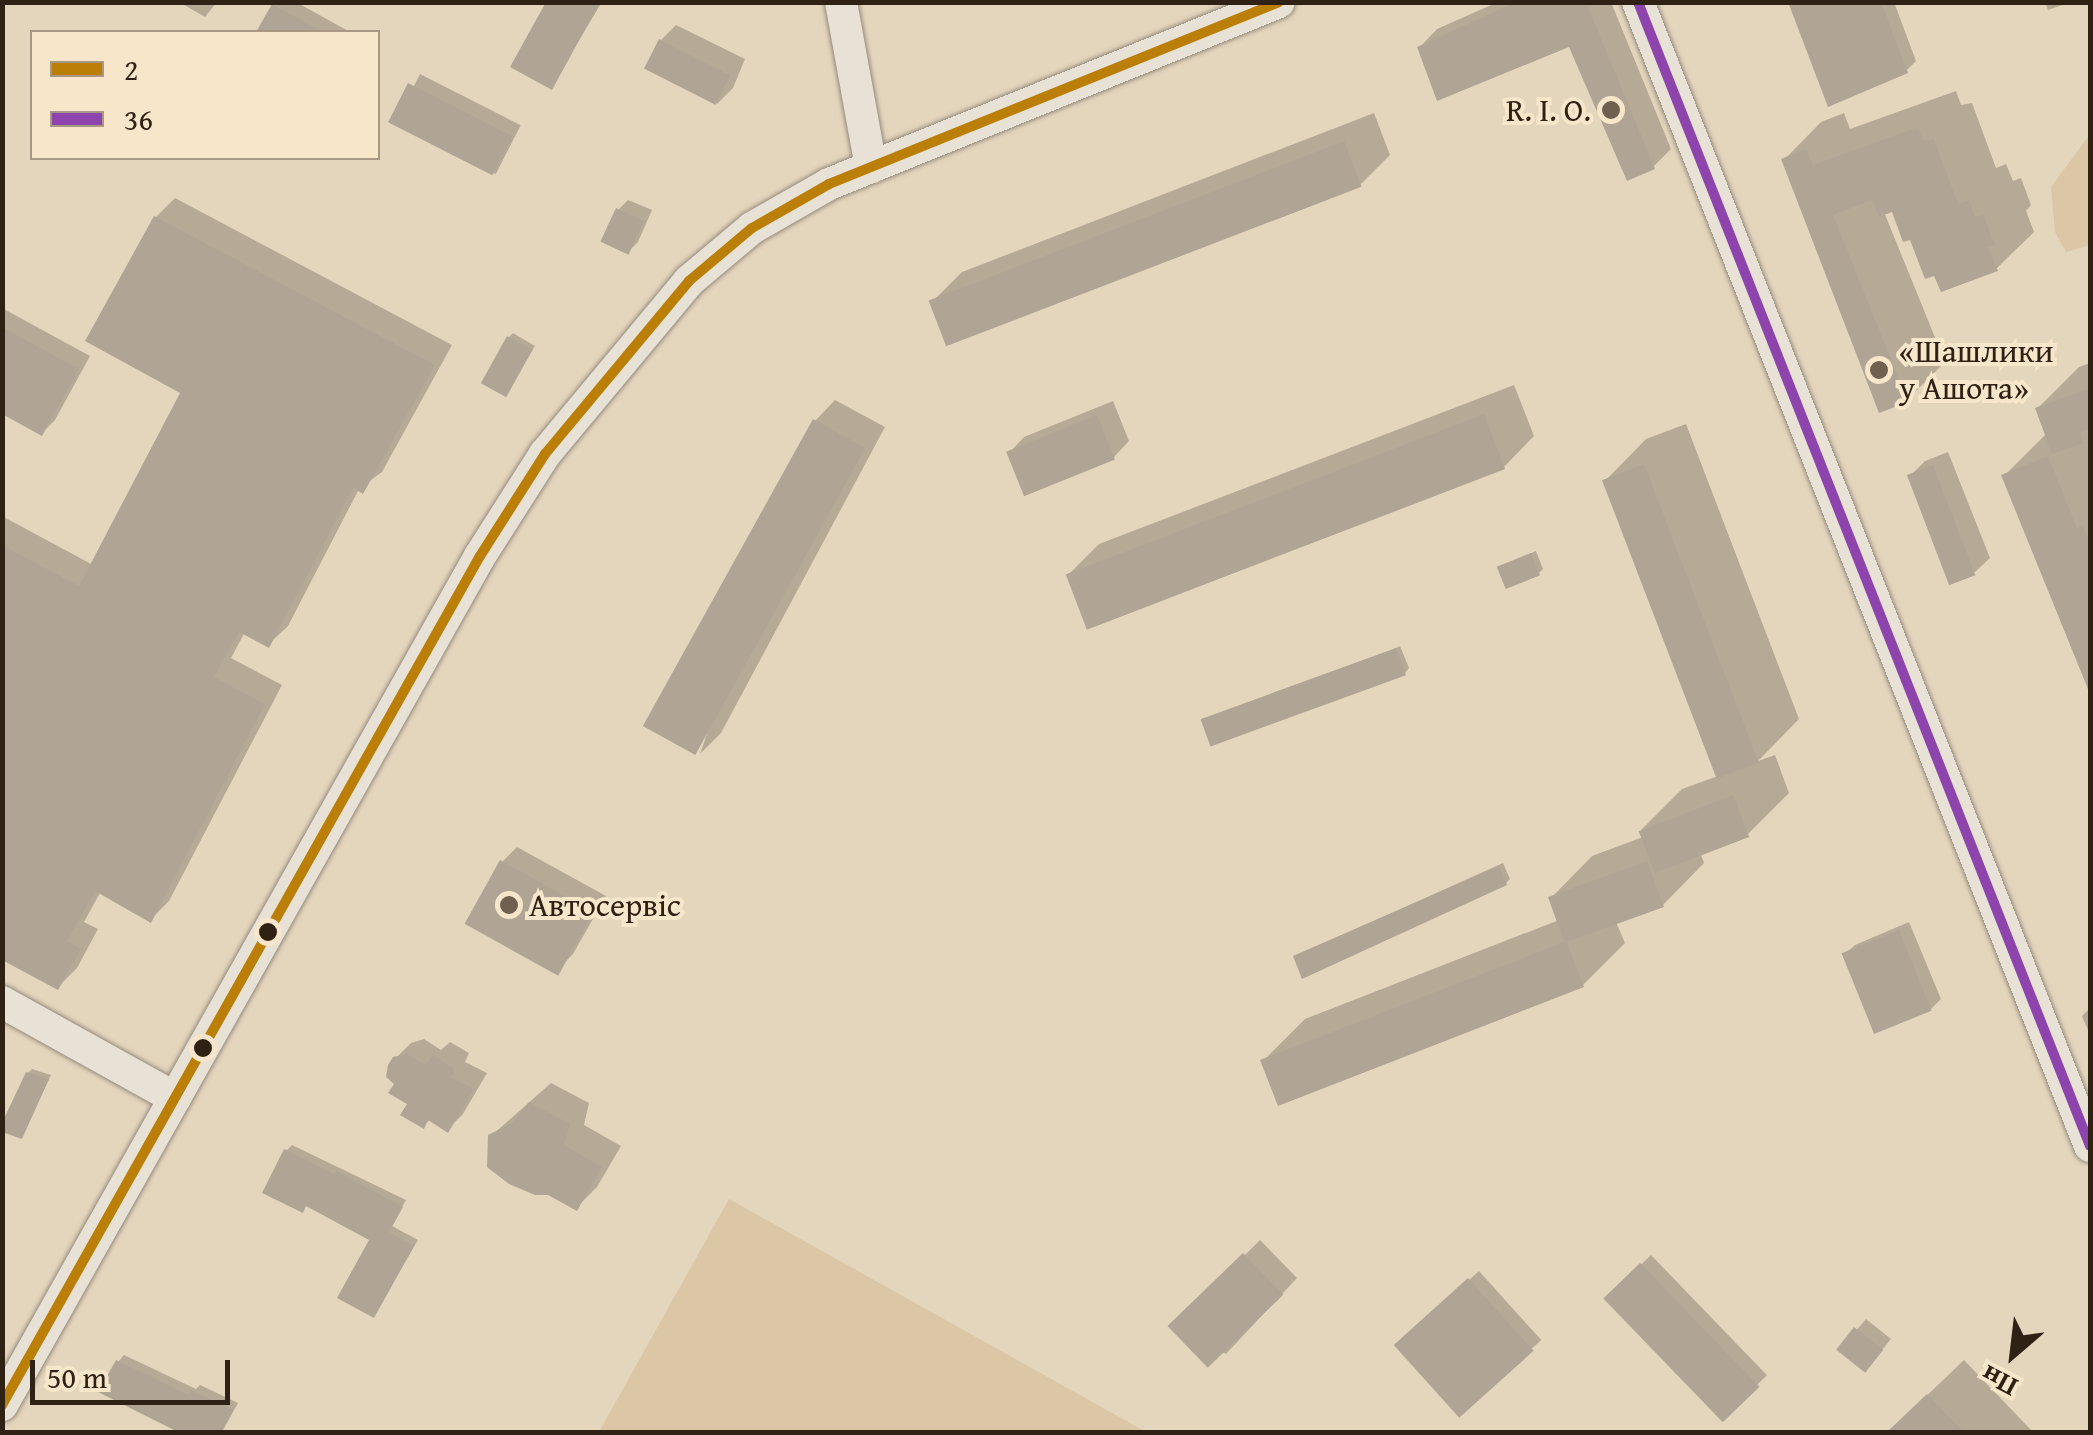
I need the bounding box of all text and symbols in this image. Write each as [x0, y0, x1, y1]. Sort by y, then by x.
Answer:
legend [30, 30, 380, 160]
text: 2 [124, 47, 138, 91]
place label: R. I. O. [1506, 91, 1591, 129]
text: 36 [124, 97, 153, 141]
marker: R. I. O. [1600, 99, 1622, 121]
place label: «Шашлики у Ашота» [1899, 333, 2053, 408]
marker: «Шашлики у Ашота» [1868, 359, 1890, 381]
place label: Автосервіс [529, 886, 681, 924]
marker: Автосервіс [498, 894, 520, 916]
unlabelled marker [258, 922, 278, 942]
unlabelled marker [193, 1038, 213, 1058]
north arrow [1963, 1305, 2063, 1405]
scale bar [35, 1340, 235, 1402]
text: 50 m [47, 1355, 107, 1399]
text: Пн [1973, 1355, 2024, 1408]

